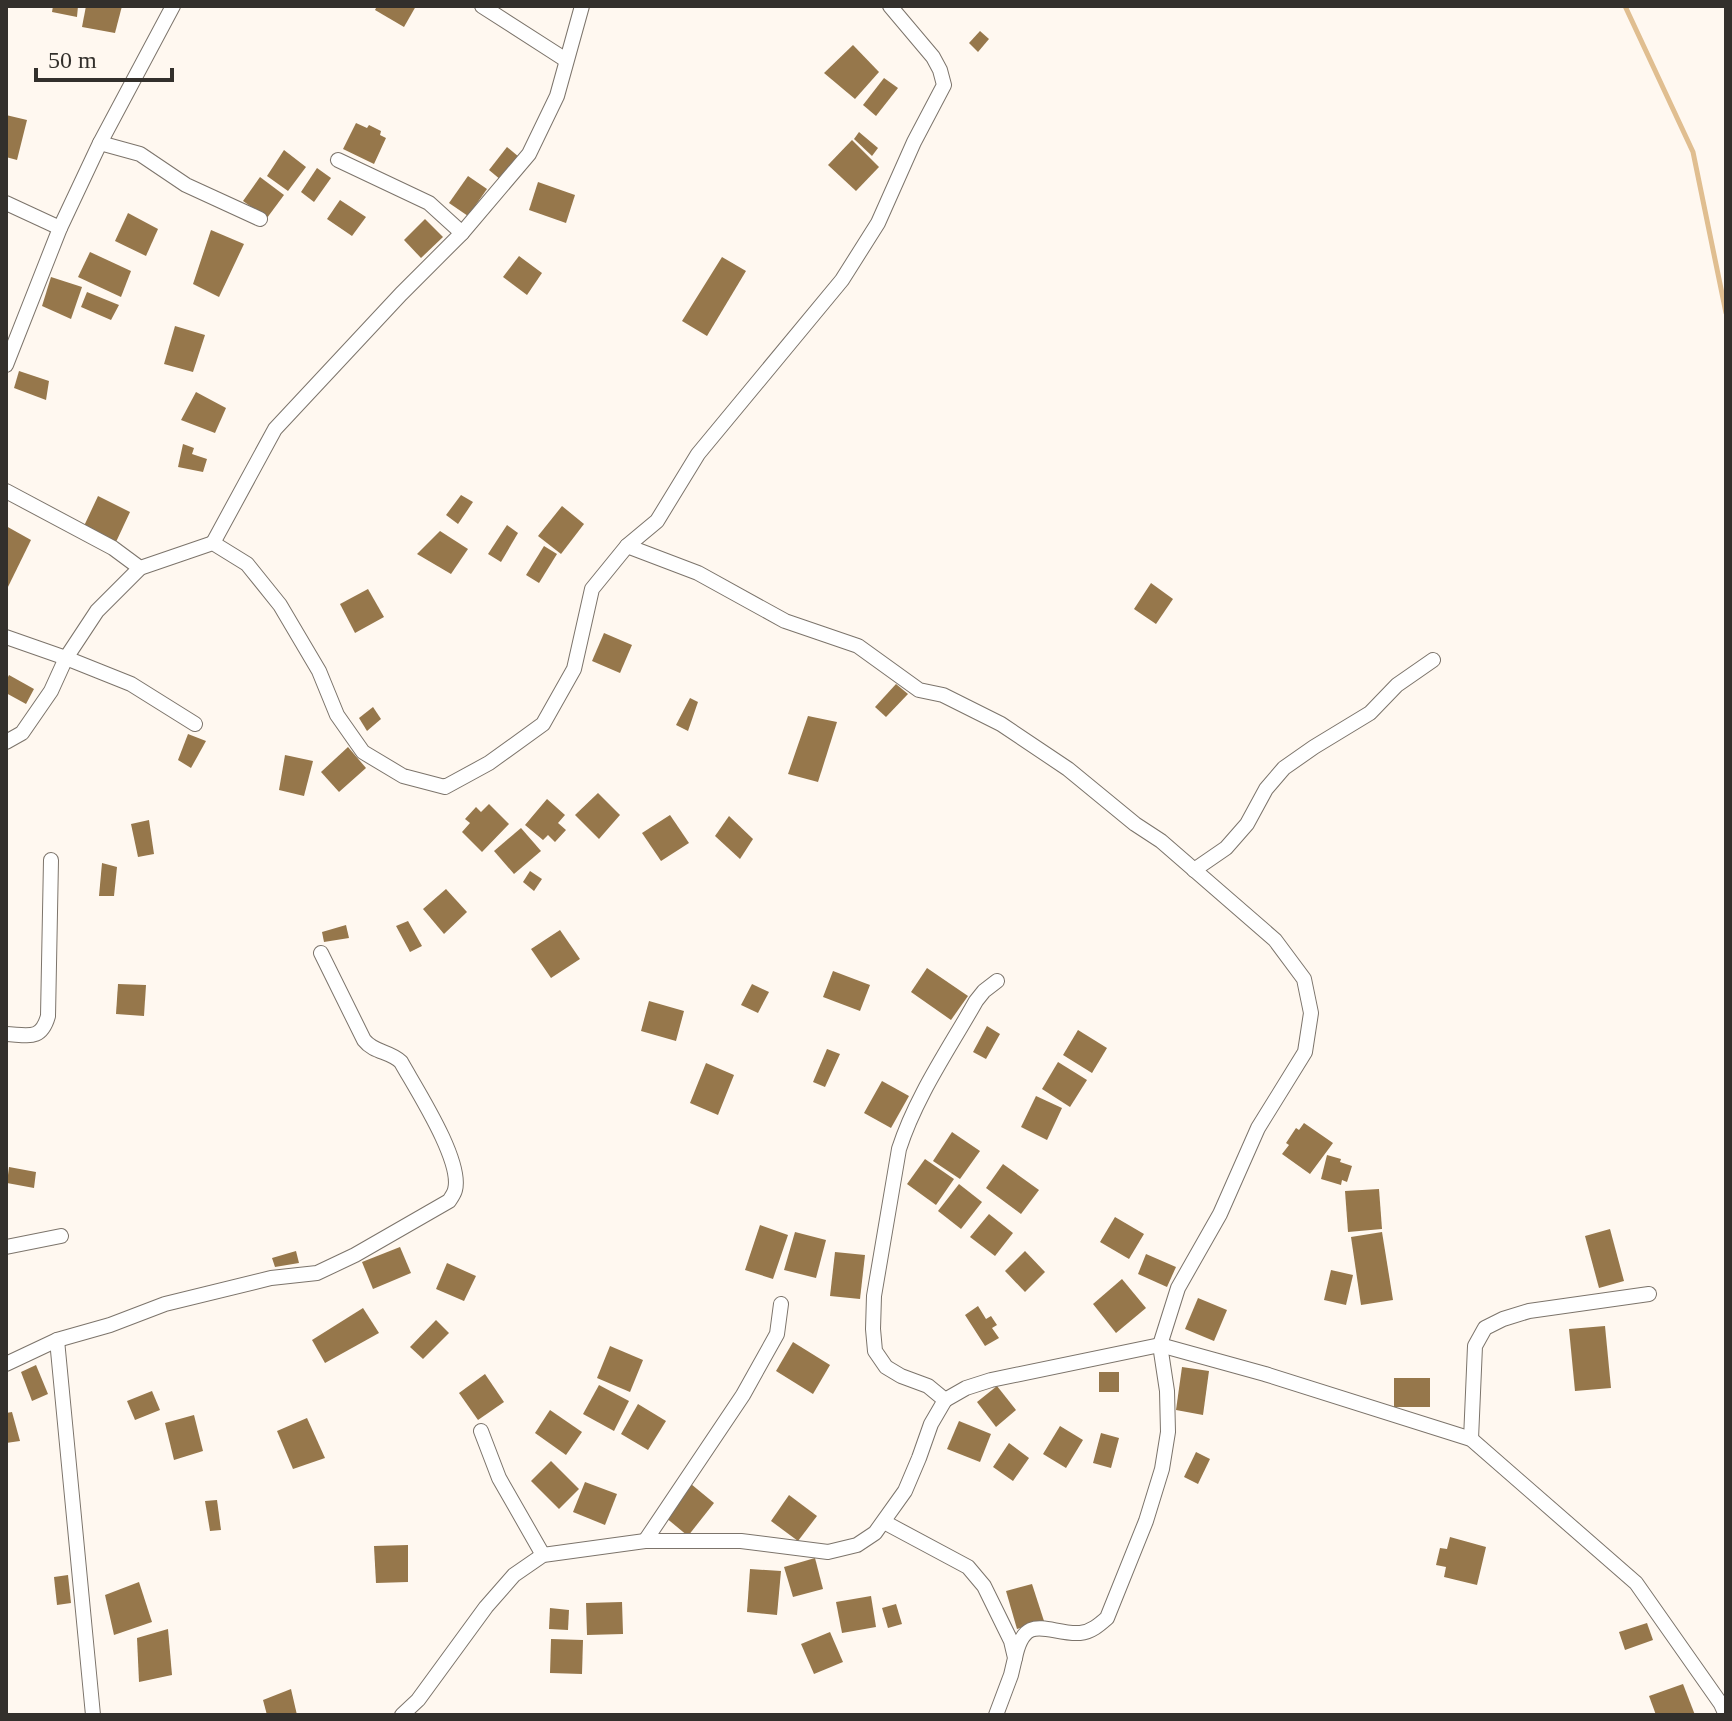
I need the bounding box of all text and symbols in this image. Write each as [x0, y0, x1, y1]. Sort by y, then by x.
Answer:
scale bar [36, 32, 172, 82]
text: 50 m [48, 47, 97, 73]

